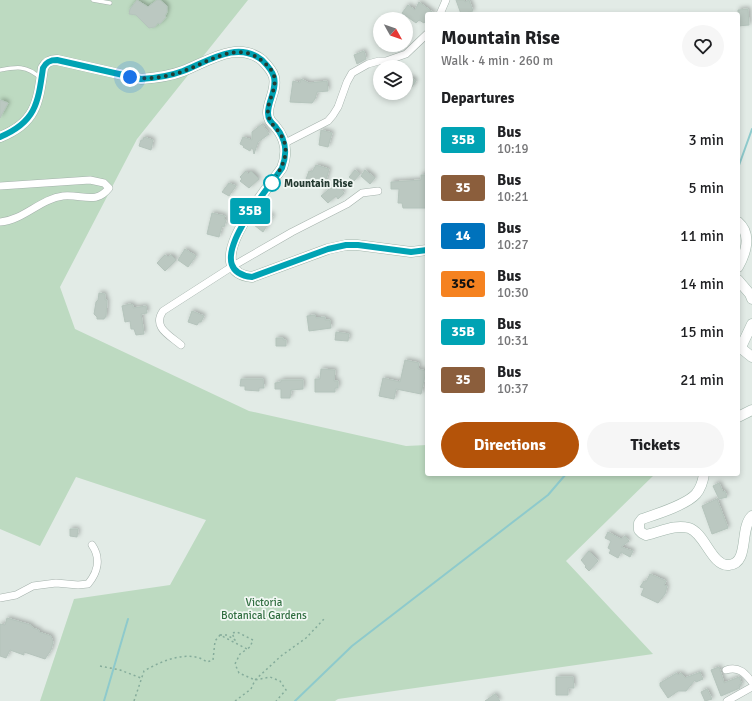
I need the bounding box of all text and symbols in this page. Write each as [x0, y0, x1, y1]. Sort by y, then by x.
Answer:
north arrow [373, 12, 413, 52]
map controls [373, 12, 413, 100]
button: heart [682, 25, 724, 67]
text: Mountain Rise [441, 26, 560, 50]
text: Walk · 4 min · 260 m [441, 53, 553, 69]
button: layers [373, 60, 413, 100]
your location [120, 67, 140, 87]
text: Departures [441, 89, 514, 107]
text: Bus [497, 123, 521, 141]
text: 35B [451, 131, 475, 148]
text: 3 min [688, 131, 724, 149]
text: 10:19 [497, 141, 529, 157]
text: Bus [497, 171, 521, 189]
marker: Mountain Rise [263, 174, 281, 192]
place label: Mountain Rise [284, 177, 353, 190]
text: 35 [455, 179, 471, 196]
text: 5 min [688, 179, 724, 197]
text: 10:21 [497, 189, 529, 205]
line badge: 35B [227, 198, 273, 224]
text: 35B [238, 202, 262, 219]
text: Bus [497, 219, 521, 237]
text: 14 [455, 227, 471, 244]
text: 11 min [680, 227, 724, 245]
text: 10:27 [497, 237, 529, 253]
text: Bus [497, 267, 521, 285]
text: 35C [451, 275, 475, 292]
text: 14 min [680, 275, 724, 293]
text: 10:30 [497, 285, 529, 301]
text: Bus [497, 315, 521, 333]
text: 35B [451, 323, 475, 340]
text: 15 min [680, 323, 724, 341]
text: 10:31 [497, 333, 529, 349]
text: Bus [497, 363, 521, 381]
text: 35 [455, 371, 471, 388]
text: 21 min [680, 371, 724, 389]
text: 10:37 [497, 381, 529, 397]
button: Directions [441, 422, 579, 468]
button: Tickets [587, 422, 724, 468]
park label: Victoria Botanical Gardens [221, 596, 307, 622]

